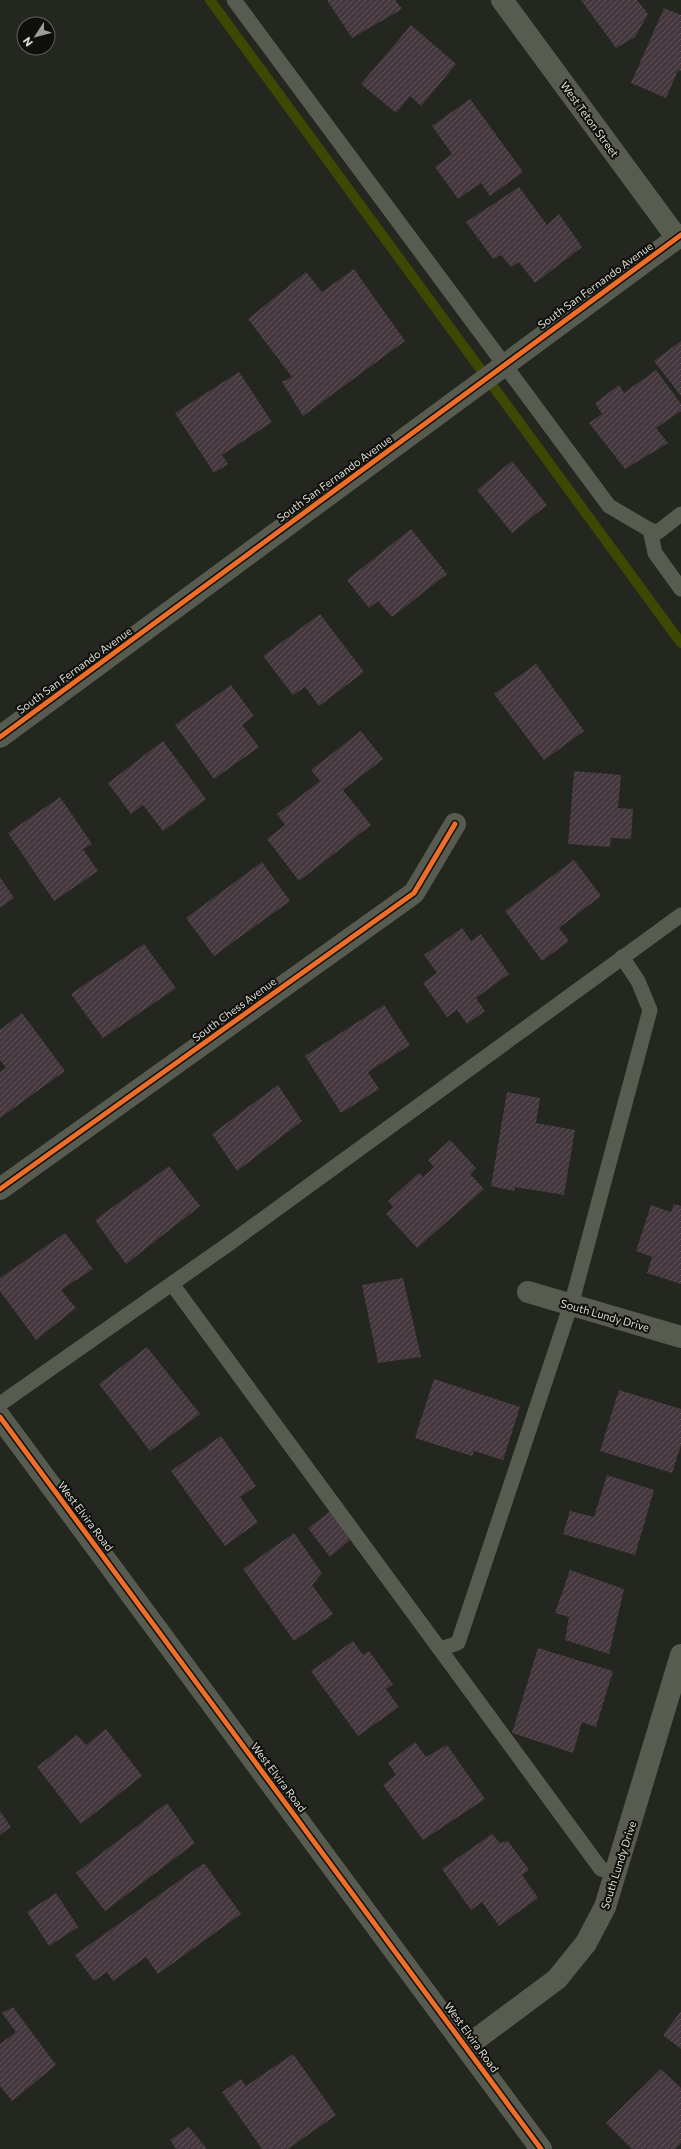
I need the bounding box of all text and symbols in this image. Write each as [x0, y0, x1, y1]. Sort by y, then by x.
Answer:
north arrow [16, 16, 56, 56]
text: N [20, 35, 35, 49]
street label: West Teton Street [558, 79, 622, 160]
street label: South San Fernando Avenue [535, 239, 655, 331]
street label: South San Fernando Avenue [274, 432, 394, 524]
street label: South San Fernando Avenue [14, 624, 134, 716]
street label: South Chess Avenue [190, 974, 279, 1044]
street label: South Lundy Drive [559, 1296, 651, 1334]
street label: West Elvira Road [56, 1479, 116, 1553]
street label: West Elvira Road [249, 1740, 309, 1814]
street label: South Lundy Drive [598, 1819, 638, 1911]
street label: West Elvira Road [442, 1999, 502, 2075]

